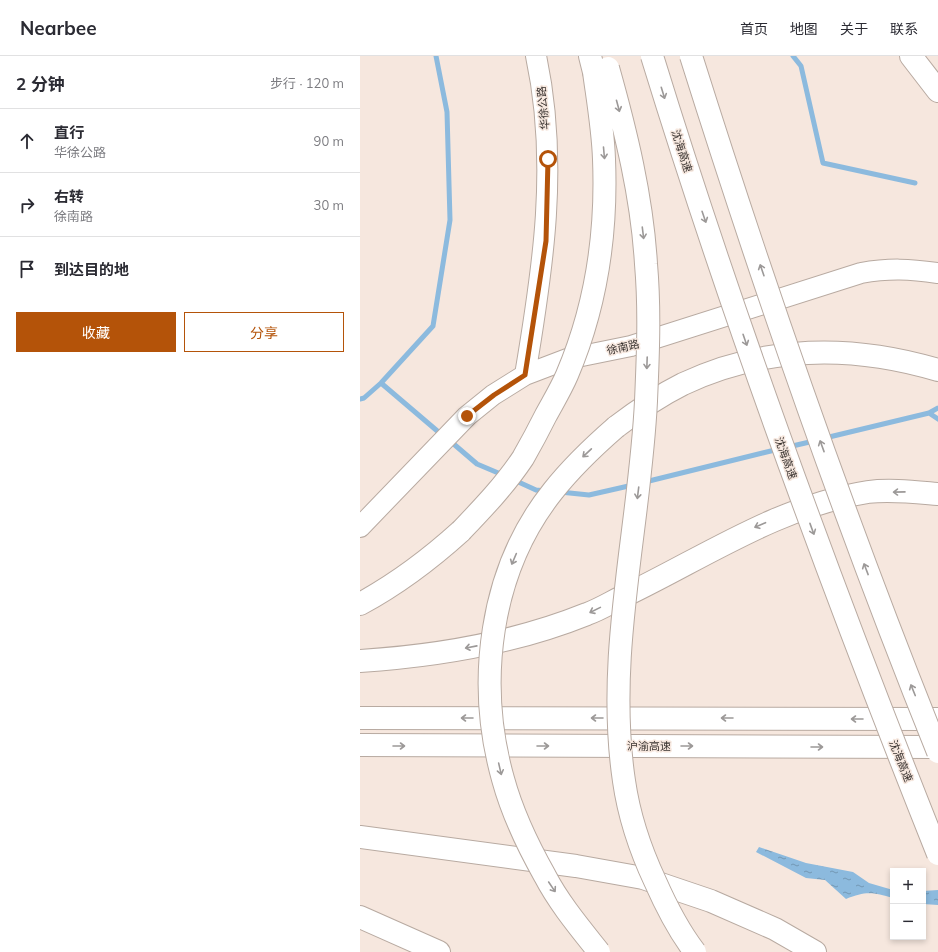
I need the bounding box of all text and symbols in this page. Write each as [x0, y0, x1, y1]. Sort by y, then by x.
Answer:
text: Nearbee [20, 16, 97, 40]
text: 首页 [740, 20, 768, 38]
text: 地图 [790, 20, 818, 38]
text: 关于 [840, 20, 868, 38]
text: 联系 [890, 20, 918, 38]
text: 2 分钟 [16, 73, 65, 94]
text: 步行 · 120 m [270, 75, 344, 91]
street label: 华徐公路 [534, 85, 552, 131]
one-way arrow [660, 87, 667, 100]
one-way arrow [615, 99, 623, 112]
text: 直行 [54, 123, 84, 142]
street label: 沈海高速 [669, 128, 695, 174]
icon: ahead [16, 130, 38, 152]
text: 90 m [314, 133, 344, 149]
text: 华徐公路 [54, 144, 106, 160]
one-way arrow [600, 146, 607, 159]
route start [539, 150, 557, 168]
text: 右转 [54, 187, 84, 206]
icon: right [16, 194, 38, 216]
text: 30 m [314, 197, 344, 213]
text: 徐南路 [54, 208, 93, 224]
one-way arrow [700, 210, 708, 222]
one-way arrow [639, 226, 647, 239]
icon: arrive [16, 258, 38, 280]
text: 到达目的地 [54, 260, 129, 279]
one-way arrow [758, 264, 765, 277]
button: 收藏 [16, 312, 176, 352]
button: 分享 [184, 312, 344, 352]
one-way arrow [742, 333, 749, 346]
street label: 徐南路 [605, 336, 641, 358]
one-way arrow [643, 356, 651, 369]
route end [458, 407, 476, 425]
street label: 沈海高速 [772, 435, 800, 481]
one-way arrow [818, 440, 825, 453]
one-way arrow [582, 448, 592, 457]
one-way arrow [635, 486, 642, 499]
one-way arrow [893, 488, 906, 495]
one-way arrow [755, 522, 767, 530]
one-way arrow [808, 522, 816, 534]
one-way arrow [510, 553, 517, 565]
one-way arrow [862, 563, 870, 575]
one-way arrow [589, 607, 601, 614]
one-way arrow [465, 643, 478, 651]
one-way arrow [909, 684, 916, 696]
one-way arrow [461, 714, 474, 722]
one-way arrow [591, 714, 604, 722]
one-way arrow [721, 714, 734, 722]
one-way arrow [851, 715, 864, 723]
street label: 沈海高速 [886, 738, 916, 784]
street label: 沪渝高速 [627, 739, 671, 753]
one-way arrow [392, 742, 405, 750]
one-way arrow [536, 742, 549, 750]
one-way arrow [680, 742, 693, 750]
one-way arrow [810, 743, 823, 751]
one-way arrow [497, 762, 505, 775]
map controls [890, 868, 926, 940]
button: + [890, 868, 926, 904]
one-way arrow [548, 882, 556, 893]
button: − [890, 904, 926, 940]

